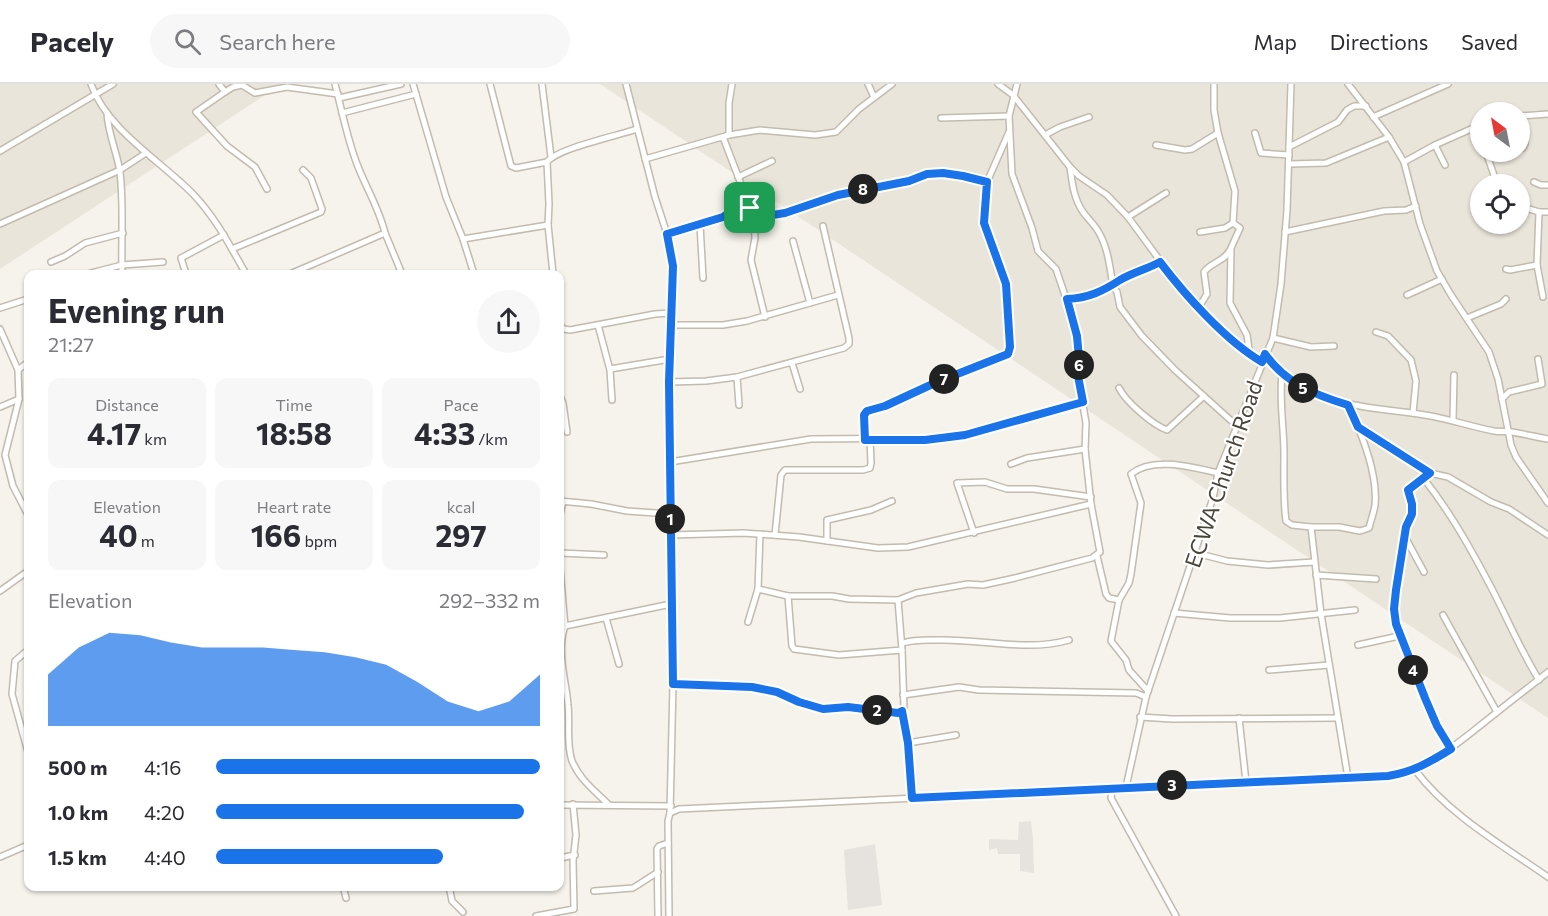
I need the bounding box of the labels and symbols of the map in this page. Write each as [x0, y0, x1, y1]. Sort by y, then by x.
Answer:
north arrow [1470, 102, 1530, 162]
pin: 8 [848, 174, 878, 204]
pin [724, 182, 775, 233]
pin: 6 [1064, 350, 1094, 380]
pin: 7 [929, 364, 959, 394]
pin: 5 [1288, 373, 1318, 403]
street label: ECWA Church Road [1178, 377, 1268, 571]
pin: 1 [655, 504, 685, 534]
pin: 4 [1398, 655, 1428, 685]
pin: 2 [862, 695, 892, 725]
pin: 3 [1157, 770, 1187, 800]

